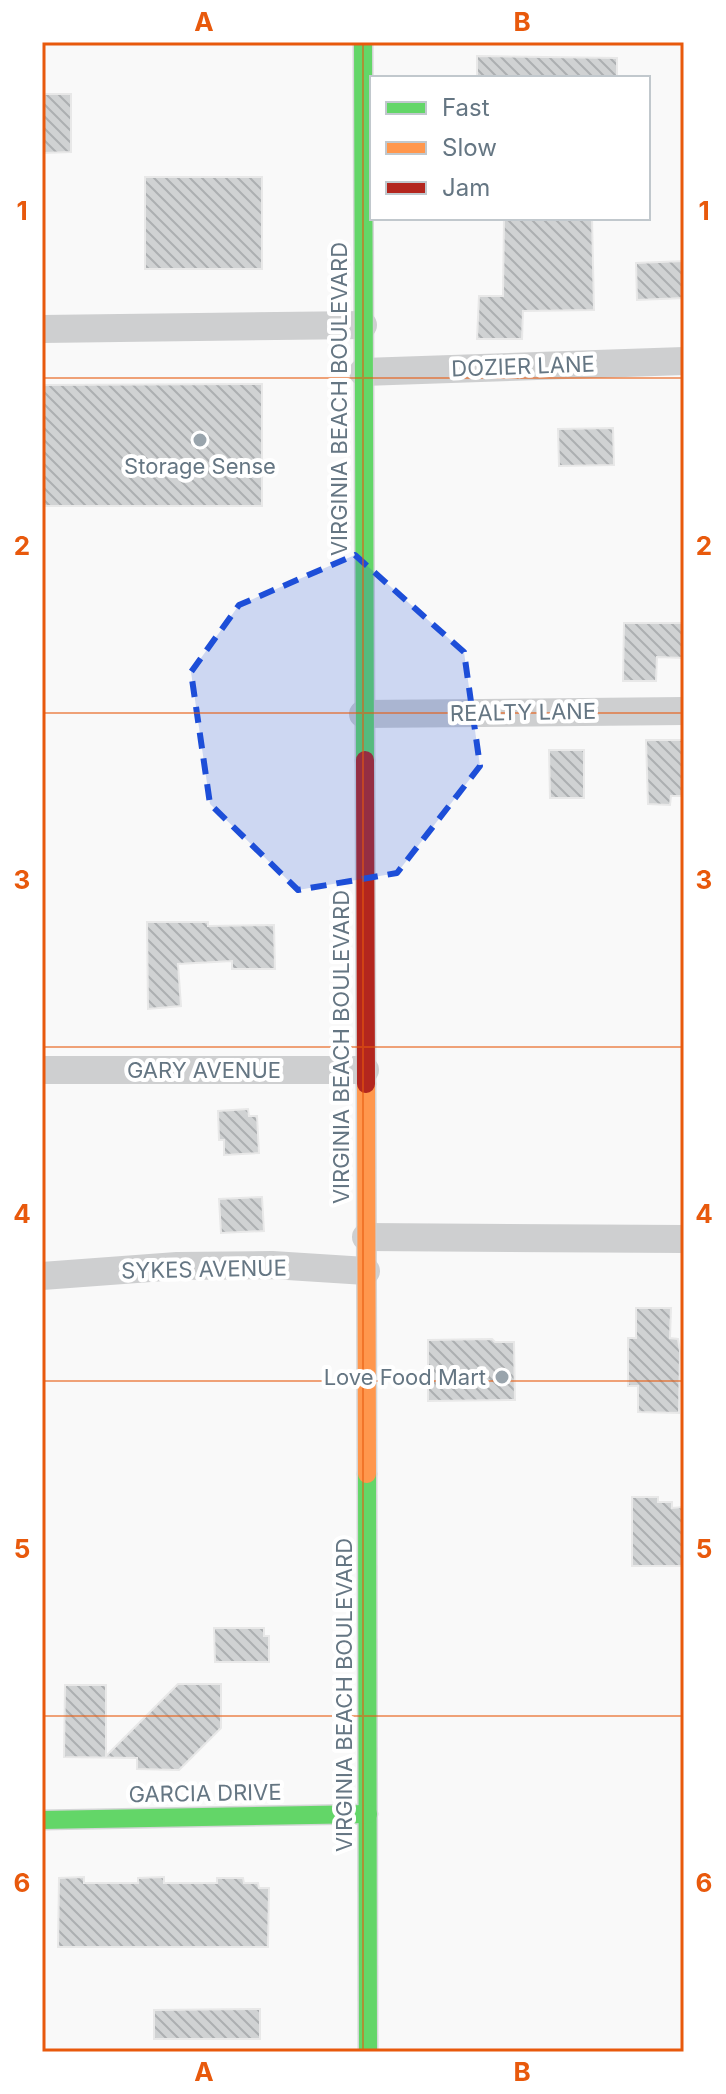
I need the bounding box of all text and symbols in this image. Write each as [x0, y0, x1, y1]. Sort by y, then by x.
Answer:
text: A [194, 6, 214, 37]
text: B [513, 6, 531, 37]
legend [370, 76, 650, 220]
text: Fast [442, 93, 490, 122]
text: Slow [442, 133, 497, 162]
text: Jam [442, 173, 490, 202]
text: 1 [16, 195, 28, 226]
text: 1 [698, 195, 710, 226]
street label: VIRGINIA BEACH BOULEVARD [326, 242, 352, 556]
street label: DOZIER LANE [451, 351, 595, 381]
marker: Storage Sense [191, 431, 209, 449]
place label: Storage Sense [124, 453, 276, 479]
text: 2 [14, 530, 30, 561]
text: 2 [696, 530, 712, 561]
street label: REALTY LANE [450, 698, 596, 726]
text: 3 [14, 864, 30, 895]
text: 3 [696, 864, 712, 895]
street label: VIRGINIA BEACH BOULEVARD [328, 890, 354, 1204]
street label: GARY AVENUE [127, 1057, 281, 1083]
text: 4 [13, 1198, 31, 1229]
text: 4 [695, 1198, 713, 1229]
street label: SYKES AVENUE [121, 1255, 287, 1283]
place label: Love Food Mart [324, 1364, 486, 1390]
marker: Love Food Mart [493, 1368, 511, 1386]
text: 5 [14, 1533, 30, 1564]
text: 5 [696, 1533, 712, 1564]
street label: VIRGINIA BEACH BOULEVARD [331, 1538, 357, 1852]
street label: GARCIA DRIVE [128, 1779, 282, 1807]
text: 6 [14, 1867, 30, 1898]
text: 6 [696, 1867, 712, 1898]
text: A [194, 2056, 214, 2087]
text: B [513, 2056, 531, 2087]

